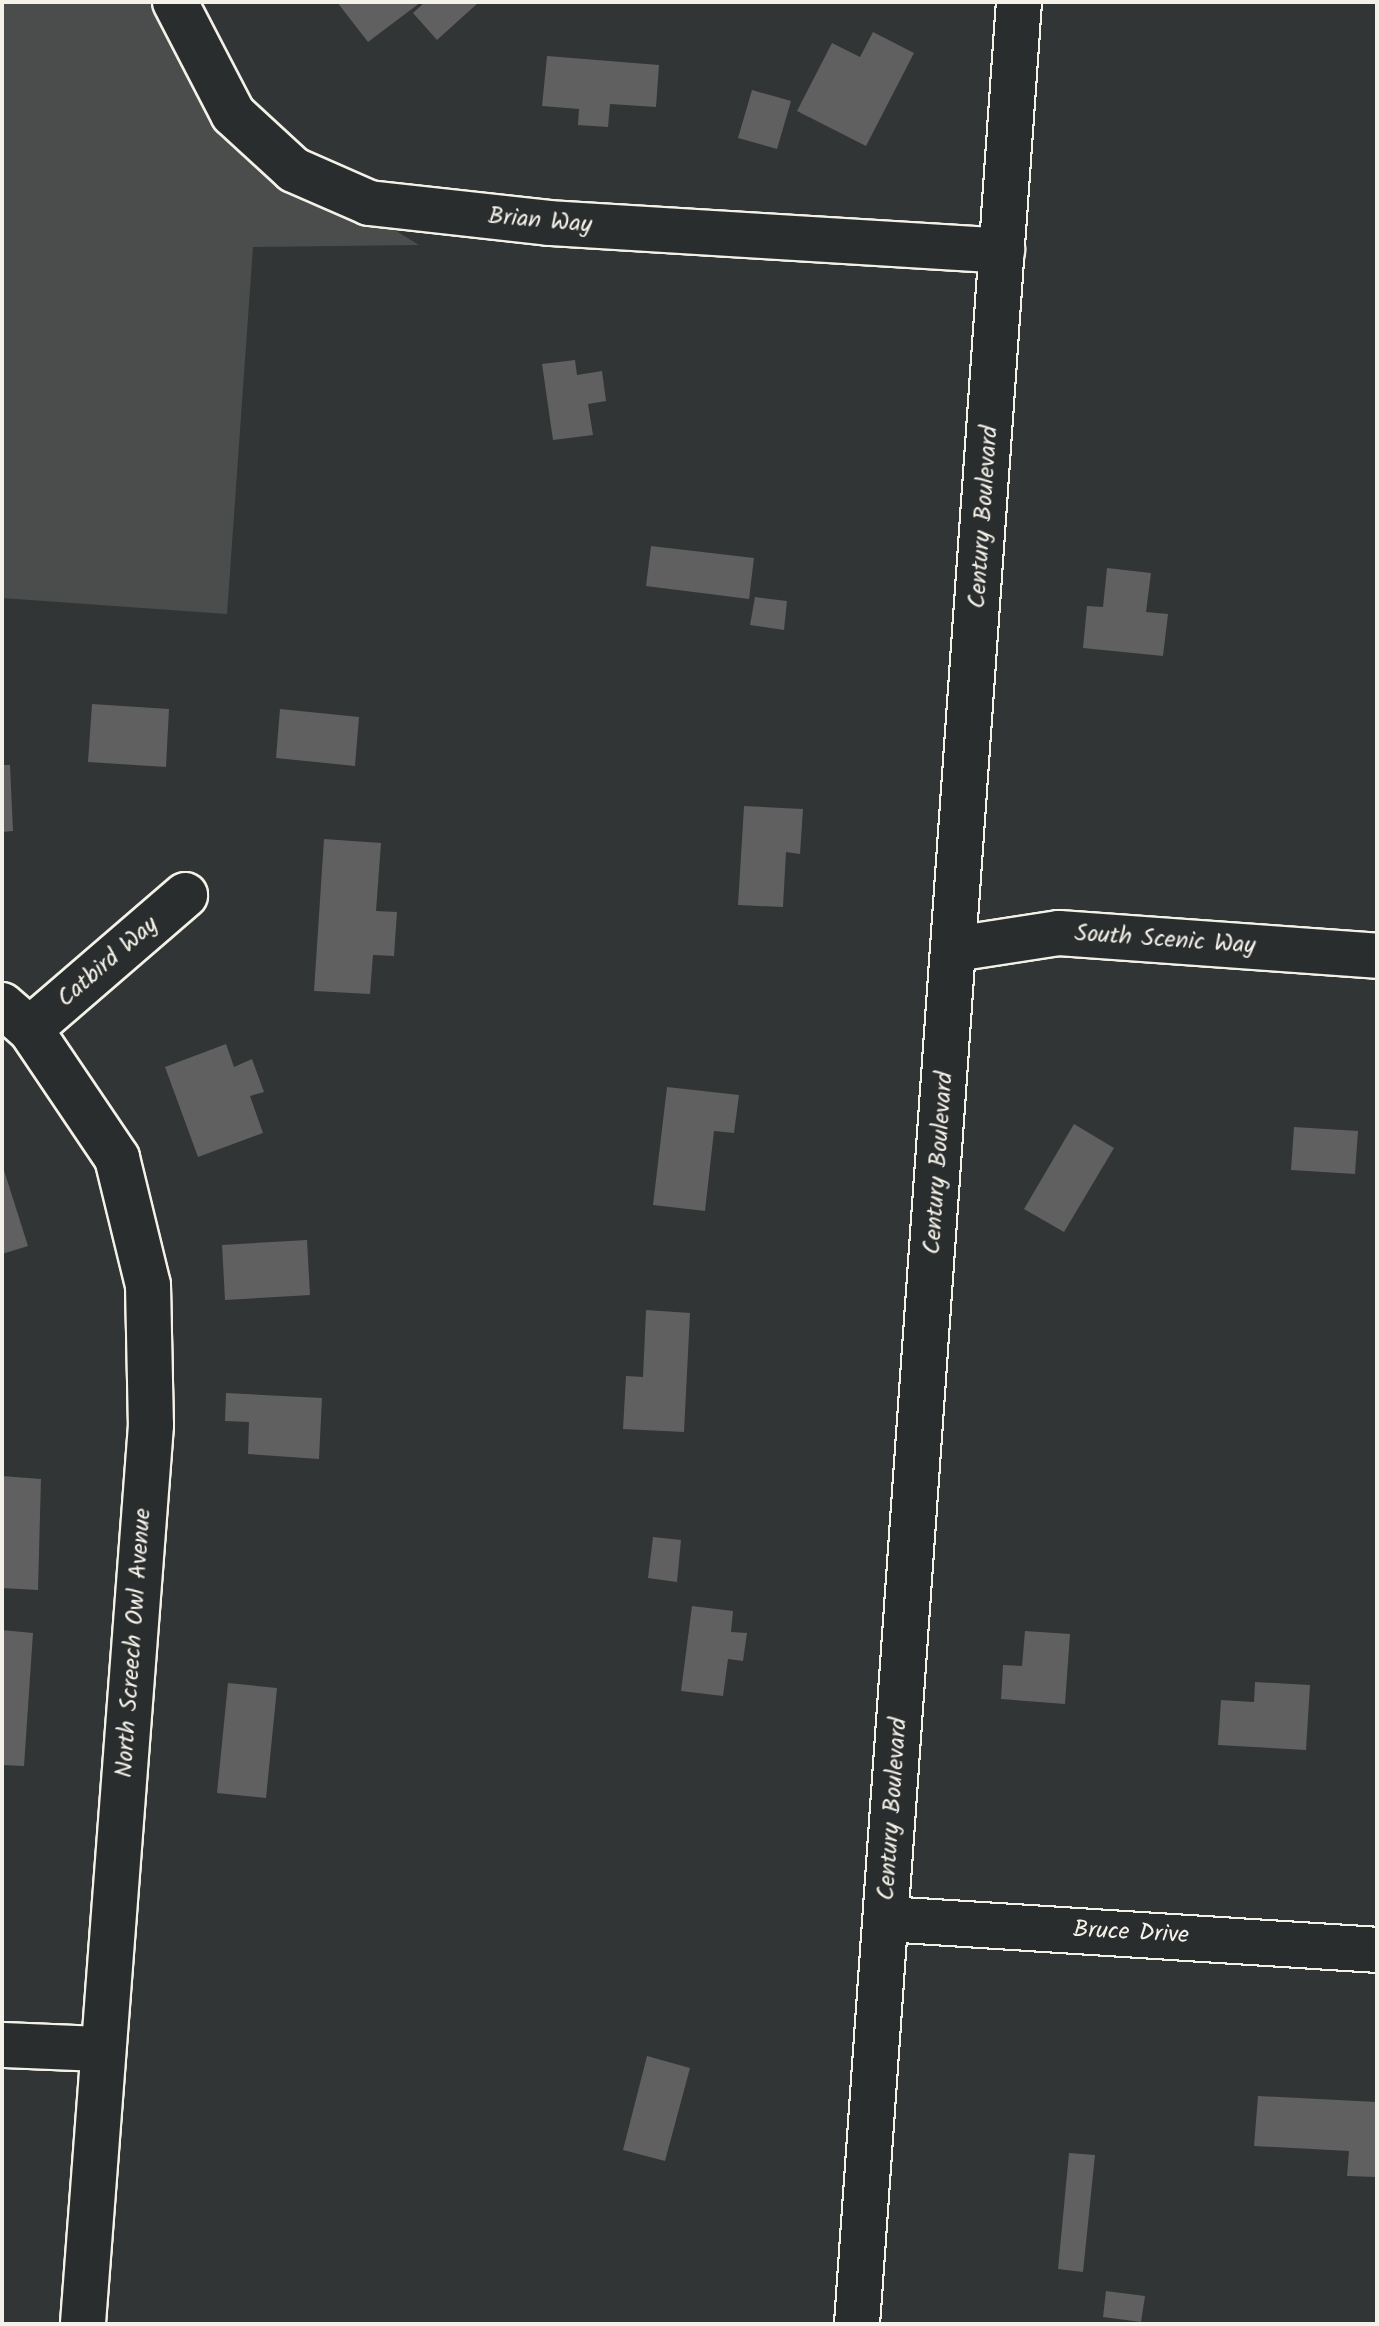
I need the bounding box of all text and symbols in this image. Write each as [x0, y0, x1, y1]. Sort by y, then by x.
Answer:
street label: Brian Way [487, 202, 593, 240]
street label: Century Boulevard [963, 425, 1005, 609]
street label: Catbird Way [52, 910, 164, 1014]
street label: South Scenic Way [1074, 919, 1256, 961]
street label: Century Boulevard [918, 1071, 960, 1255]
street label: North Screech Owl Avenue [110, 1507, 158, 1779]
street label: Century Boulevard [872, 1717, 914, 1901]
street label: Bruce Drive [1072, 1916, 1190, 1950]

